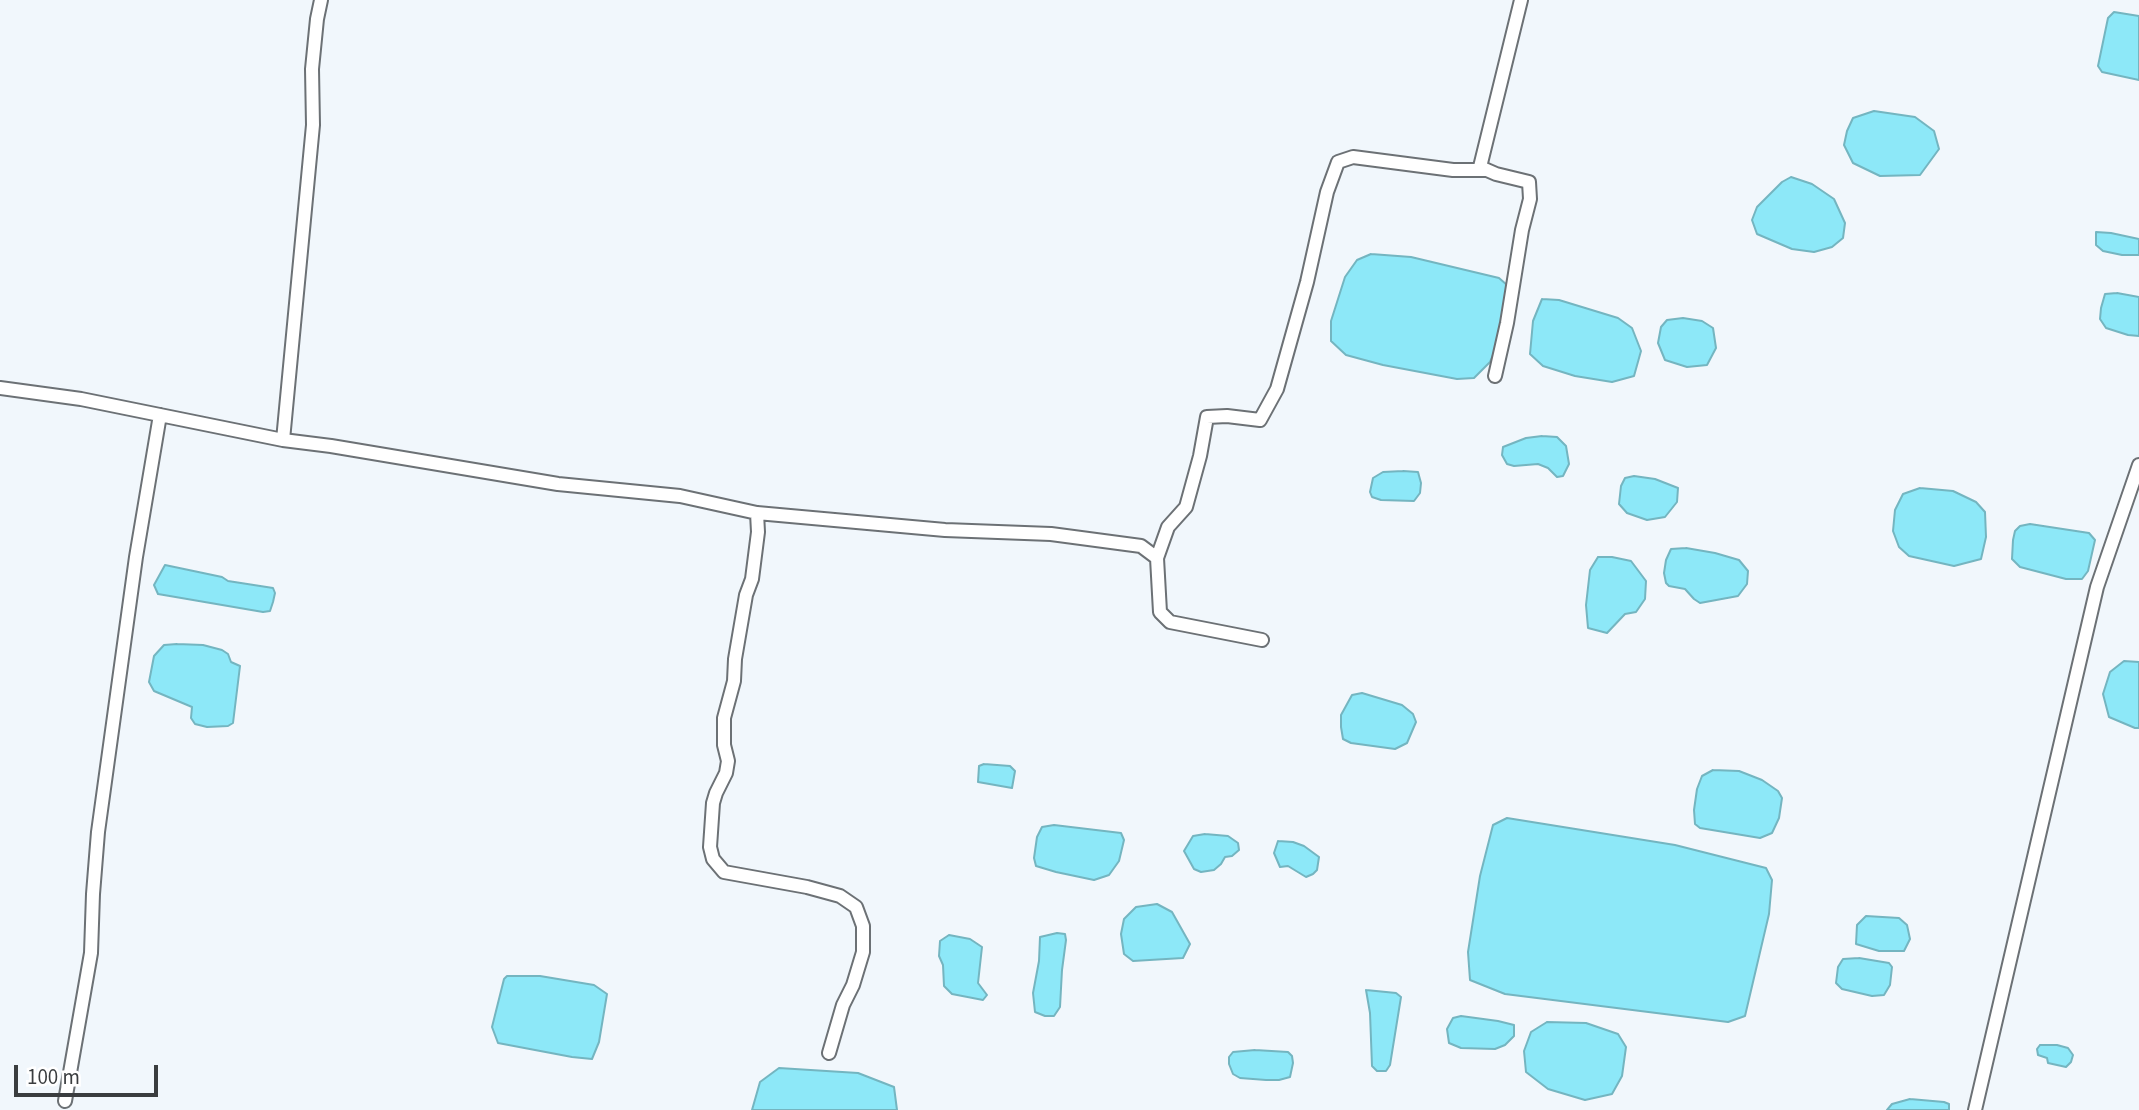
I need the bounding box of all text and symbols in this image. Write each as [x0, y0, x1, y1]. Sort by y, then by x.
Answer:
scale bar [18, 1050, 161, 1094]
text: 100 m [27, 1062, 80, 1092]

